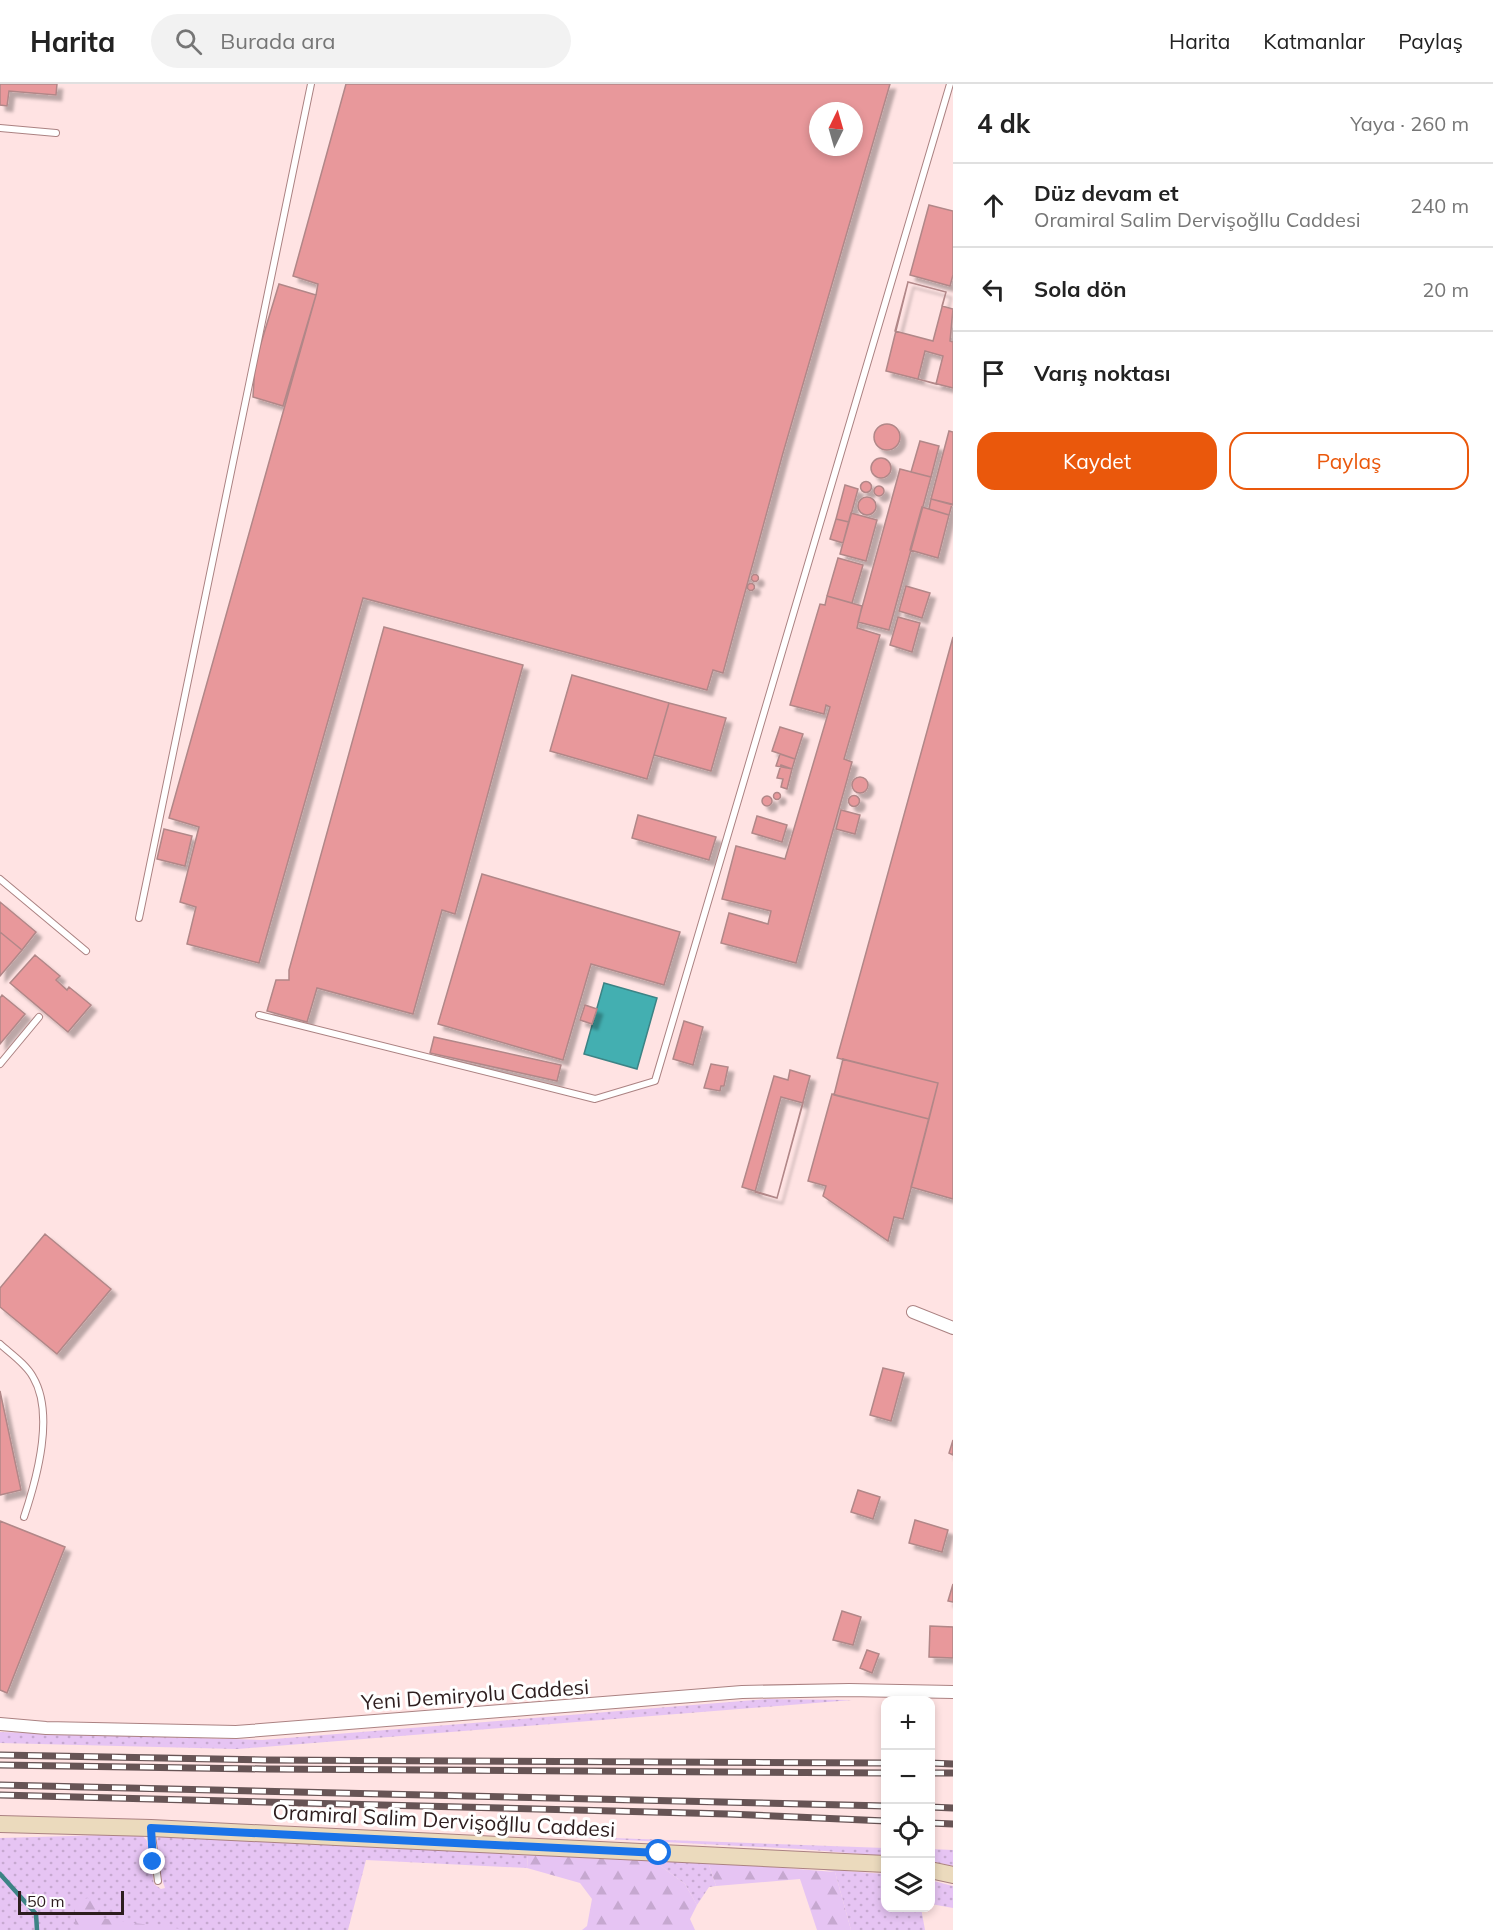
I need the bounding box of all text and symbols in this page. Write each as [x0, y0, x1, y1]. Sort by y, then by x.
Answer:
search box [151, 14, 571, 68]
text: Harita [30, 24, 115, 59]
icon: search [172, 25, 205, 58]
text: Burada ara [220, 27, 335, 55]
text: Harita [1169, 28, 1230, 54]
text: Katmanlar [1263, 28, 1365, 54]
text: Paylaş [1398, 28, 1463, 54]
north arrow [809, 102, 863, 156]
text: 4 dk [977, 107, 1030, 140]
text: Yaya · 260 m [1350, 111, 1469, 136]
text: Düz devam et [1034, 179, 1179, 207]
icon: ahead [977, 189, 1010, 222]
text: 240 m [1410, 193, 1469, 218]
text: Oramiral Salim Dervişoğllu Caddesi [1034, 207, 1361, 232]
icon: left [977, 273, 1010, 306]
text: Sola dön [1034, 275, 1127, 303]
text: 20 m [1422, 277, 1469, 302]
icon: arrive [977, 357, 1010, 390]
text: Varış noktası [1034, 359, 1170, 387]
button: Kaydet [977, 432, 1217, 490]
button: Paylaş [1229, 432, 1469, 490]
street label: Yeni Demiryolu Caddesi [359, 1673, 590, 1715]
map controls [881, 1696, 935, 1912]
button: + [881, 1696, 935, 1750]
button: − [881, 1750, 935, 1804]
street label: Oramiral Salim Dervişoğllu Caddesi [272, 1798, 616, 1842]
button: locate [881, 1804, 935, 1858]
route start [645, 1839, 671, 1865]
route end [139, 1848, 165, 1874]
button: layers [881, 1858, 935, 1912]
scale bar [18, 1888, 124, 1916]
text: 50 m [27, 1891, 64, 1911]

